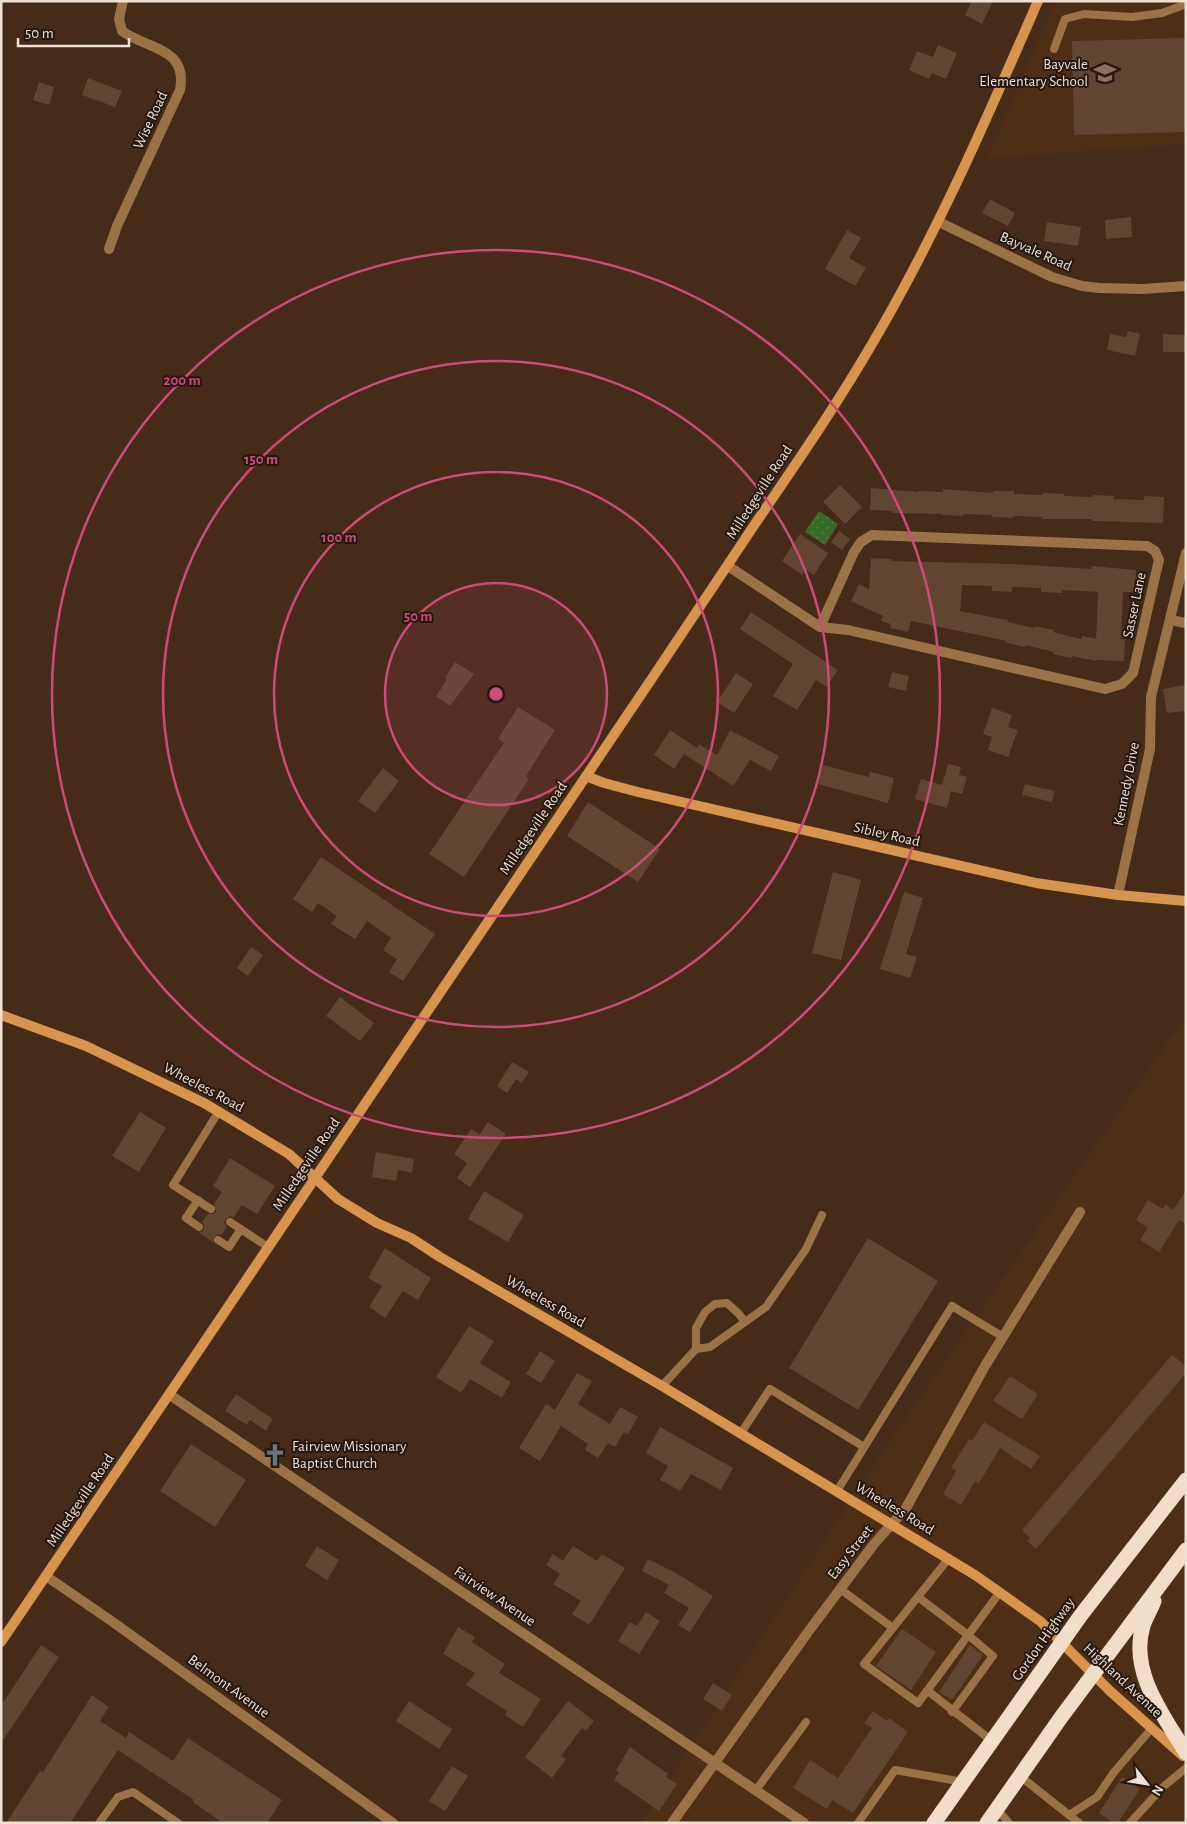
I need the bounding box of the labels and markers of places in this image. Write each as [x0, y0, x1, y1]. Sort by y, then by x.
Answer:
place label: Bayvale Elementary School [979, 57, 1088, 89]
school or university icon: Bayvale Elementary School [1092, 60, 1118, 86]
centre of rings [487, 685, 505, 703]
place label: Fairview Missionary Baptist Church [292, 1439, 407, 1471]
church icon: Fairview Missionary Baptist Church [262, 1442, 288, 1468]

